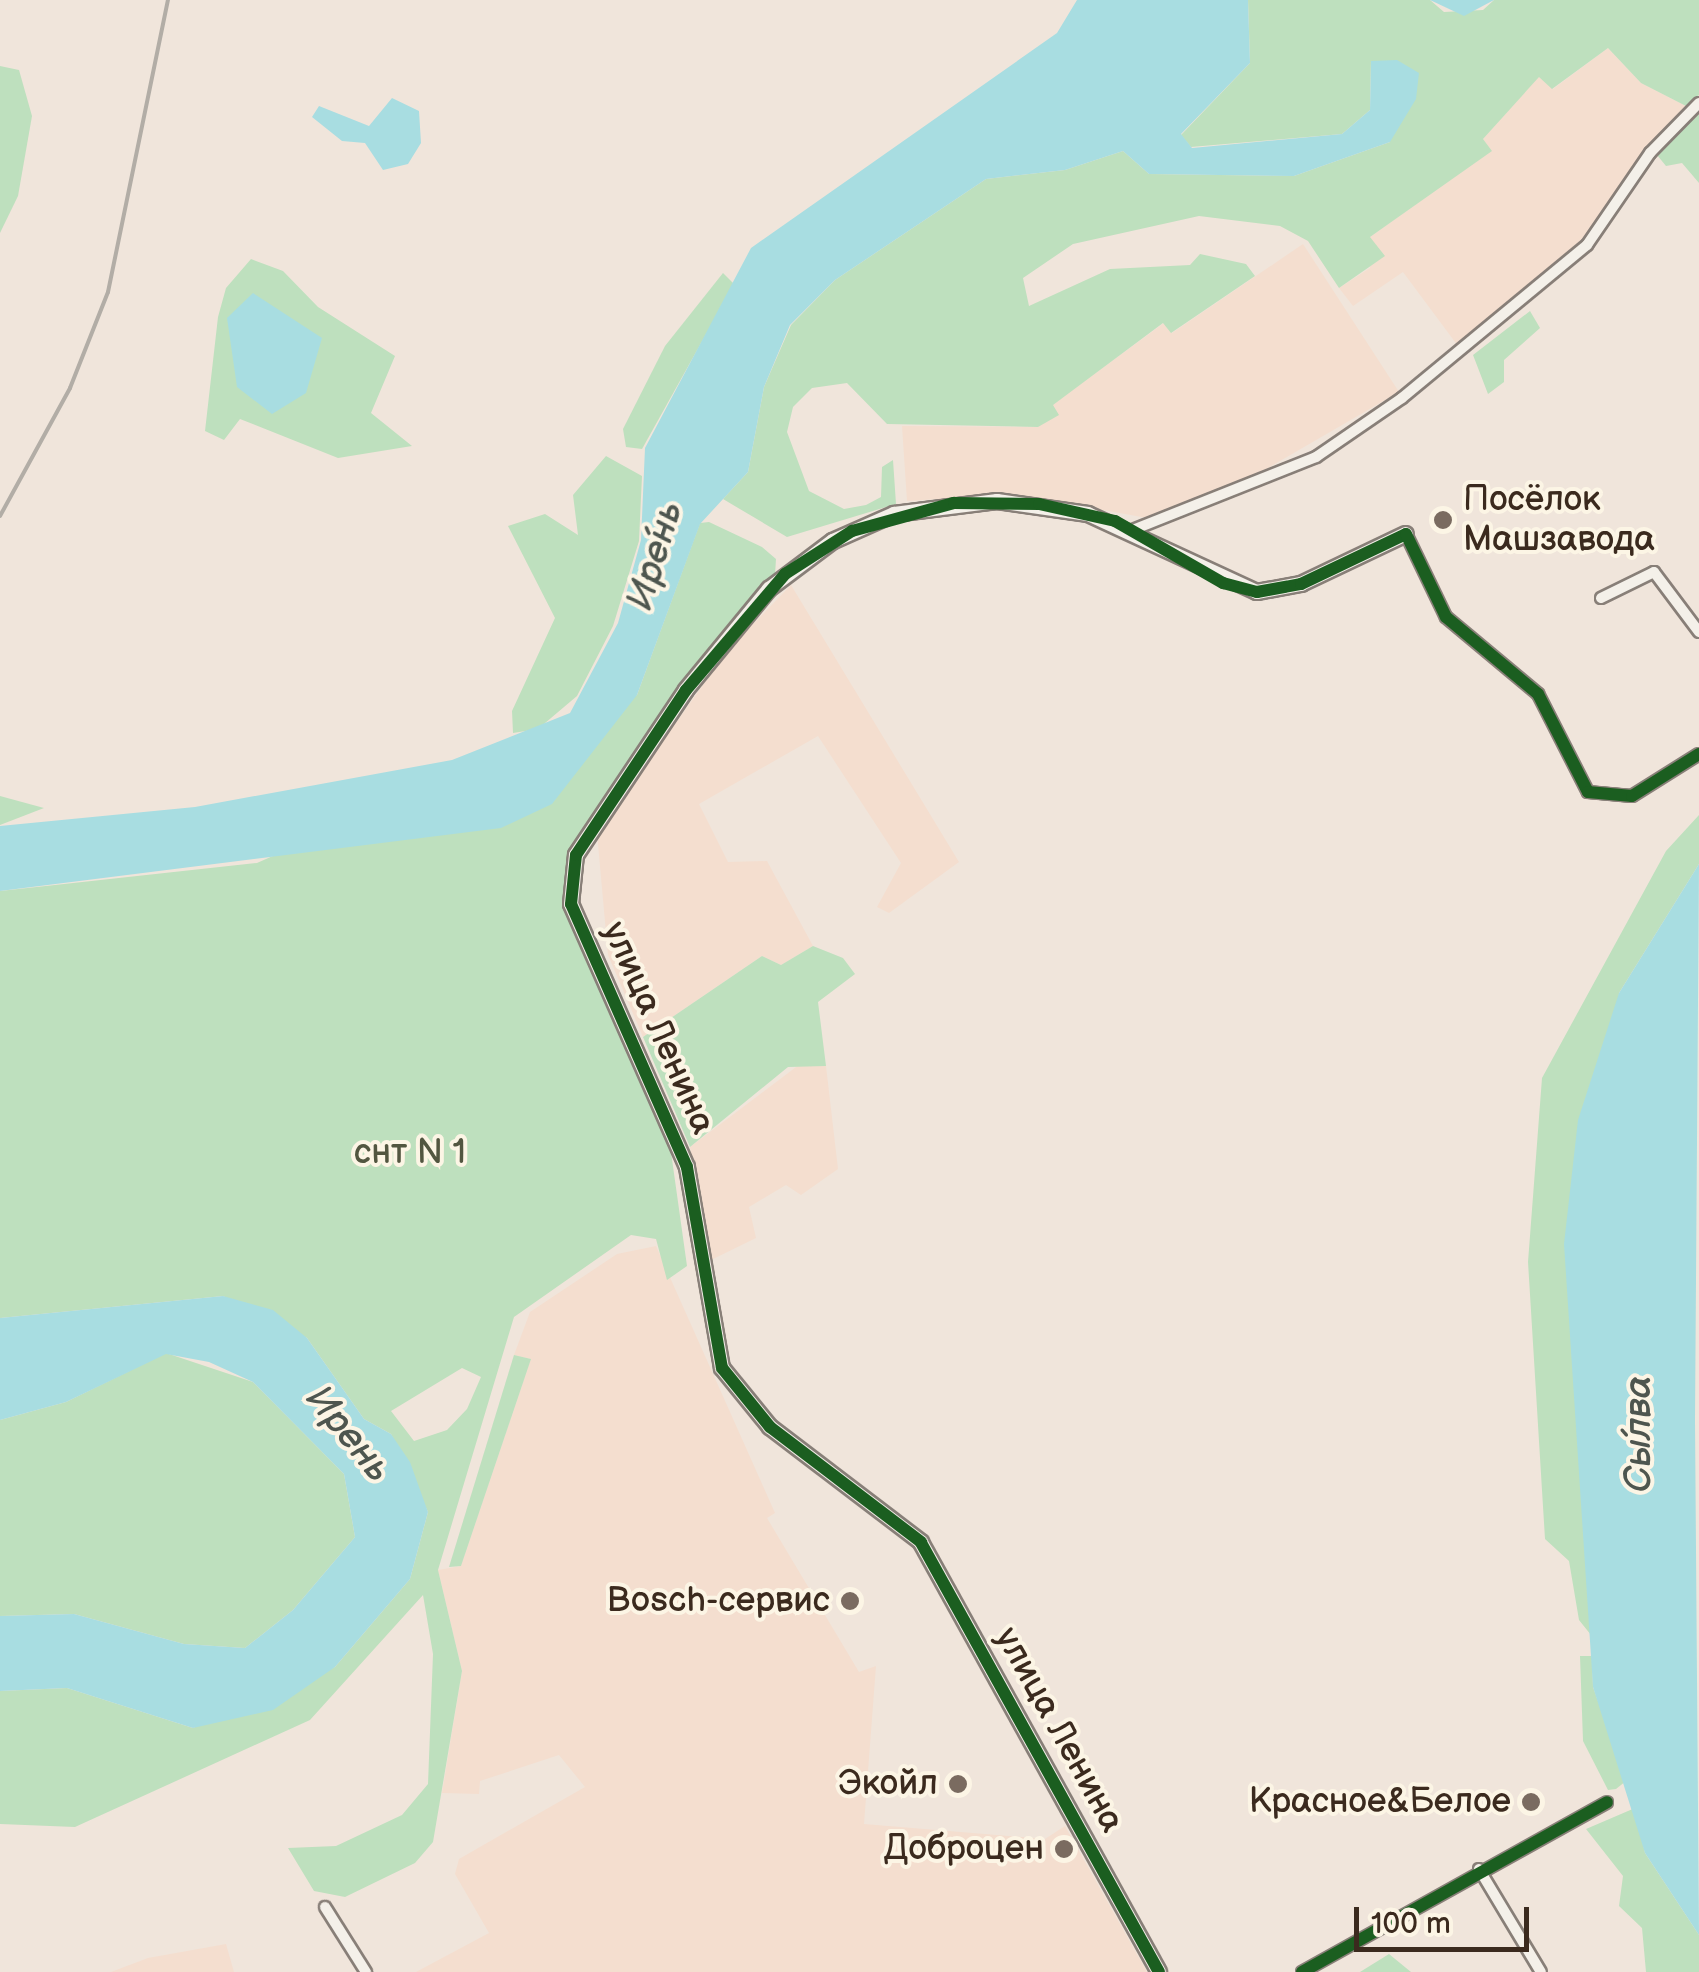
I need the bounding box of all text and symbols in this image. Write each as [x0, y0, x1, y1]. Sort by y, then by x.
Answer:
place label: Посёлок Машзавода [1463, 479, 1655, 561]
water label: Ире́нь [617, 496, 693, 616]
marker: Посёлок Машзавода [1432, 509, 1454, 531]
street label: улица Ленина [592, 915, 724, 1141]
park label: снт N 1 [354, 1132, 466, 1174]
water label: Сы́лва [1616, 1375, 1662, 1493]
water label: Ирень [295, 1377, 401, 1491]
place label: Bosch-сервис [607, 1580, 830, 1622]
marker: Bosch-сервис [839, 1590, 861, 1612]
street label: улица Ленина [985, 1620, 1133, 1840]
place label: Экойл [838, 1763, 938, 1805]
marker: Экойл [947, 1773, 969, 1795]
place label: Красное&Белое [1249, 1781, 1511, 1823]
marker: Красное&Белое [1520, 1791, 1542, 1813]
place label: Доброцен [884, 1828, 1044, 1870]
marker: Доброцен [1053, 1838, 1075, 1860]
scale bar [1359, 1887, 1534, 1949]
text: 100 m [1371, 1906, 1451, 1942]

